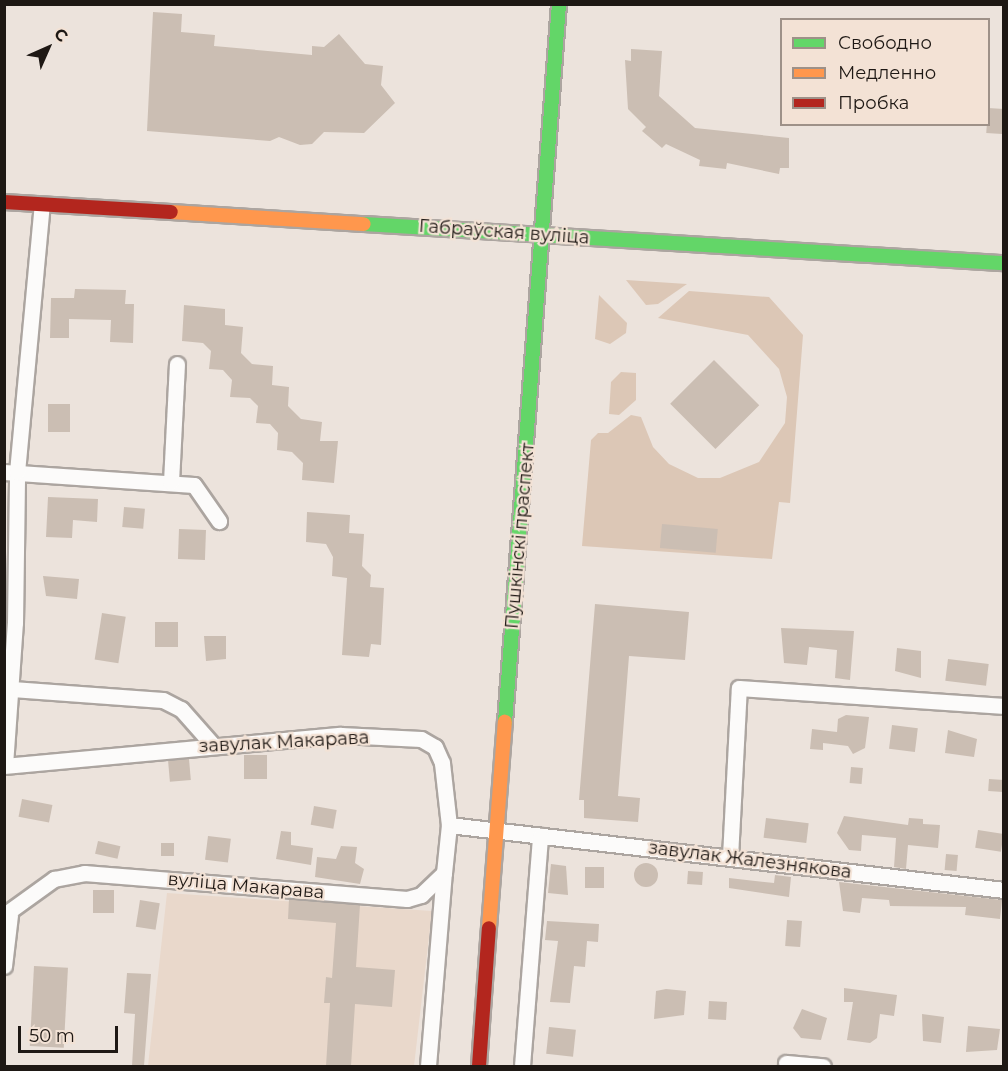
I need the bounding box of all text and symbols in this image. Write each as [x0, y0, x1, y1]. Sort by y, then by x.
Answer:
north arrow [18, 18, 78, 78]
legend [780, 18, 990, 126]
text: С [50, 24, 72, 46]
text: Свободно [838, 32, 932, 54]
text: Медленно [838, 62, 936, 84]
text: Пробка [838, 92, 909, 114]
street label: Габраўская вуліца [418, 215, 590, 249]
street label: Пушкінскі праспект [501, 442, 539, 630]
street label: завулак Макарава [198, 727, 370, 757]
street label: завулак Жалезнякова [647, 837, 853, 883]
street label: вуліца Макарава [167, 868, 325, 904]
scale bar [21, 1014, 122, 1052]
text: 50 m [29, 1025, 75, 1047]

